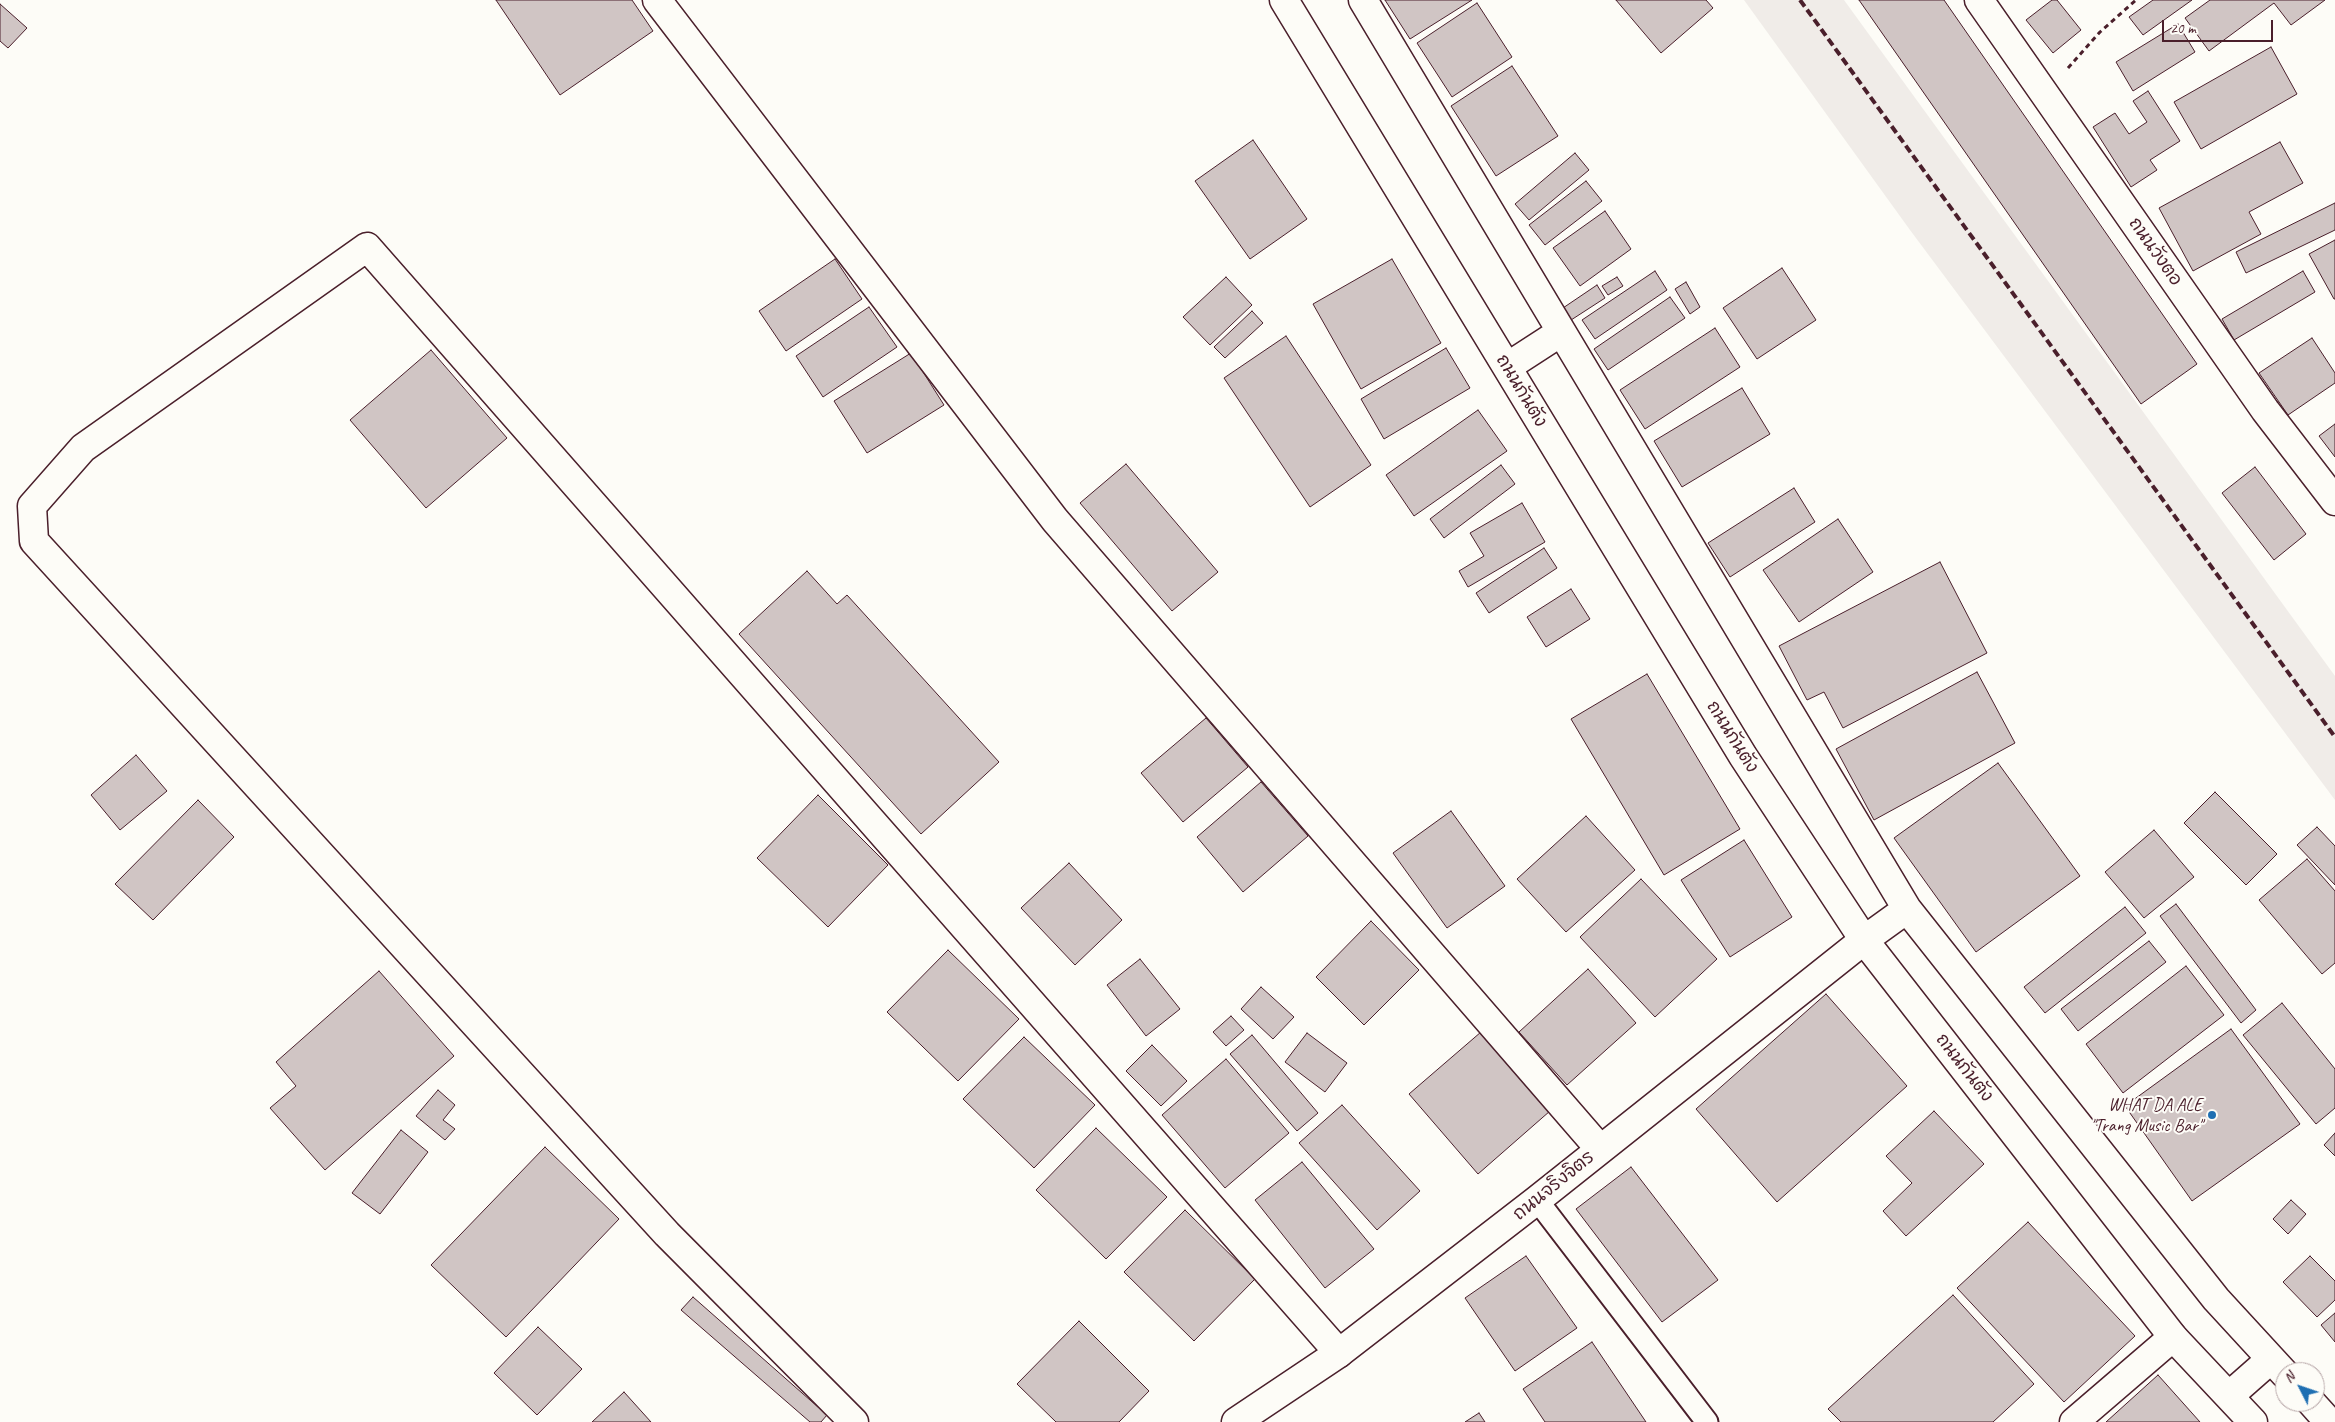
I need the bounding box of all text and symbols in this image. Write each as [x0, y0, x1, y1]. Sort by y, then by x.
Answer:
scale bar [2165, 10, 2276, 42]
text: 20 m [2170, 19, 2196, 38]
street label: ถนนวังตอ [2124, 214, 2186, 290]
street label: ถนนกันตัง [1491, 351, 1551, 431]
street label: ถนนกันตัง [1701, 697, 1763, 777]
street label: ถนนกันตัง [1931, 1029, 1997, 1107]
place label: WHAT DA ALE "Trang Music Bar" [2090, 1094, 2202, 1136]
marker: WHAT DA ALE "Trang Music Bar" [2206, 1109, 2218, 1121]
street label: ถนนจริงจิตร [1509, 1147, 1599, 1225]
north arrow [2275, 1362, 2325, 1412]
text: N [2280, 1369, 2298, 1386]

